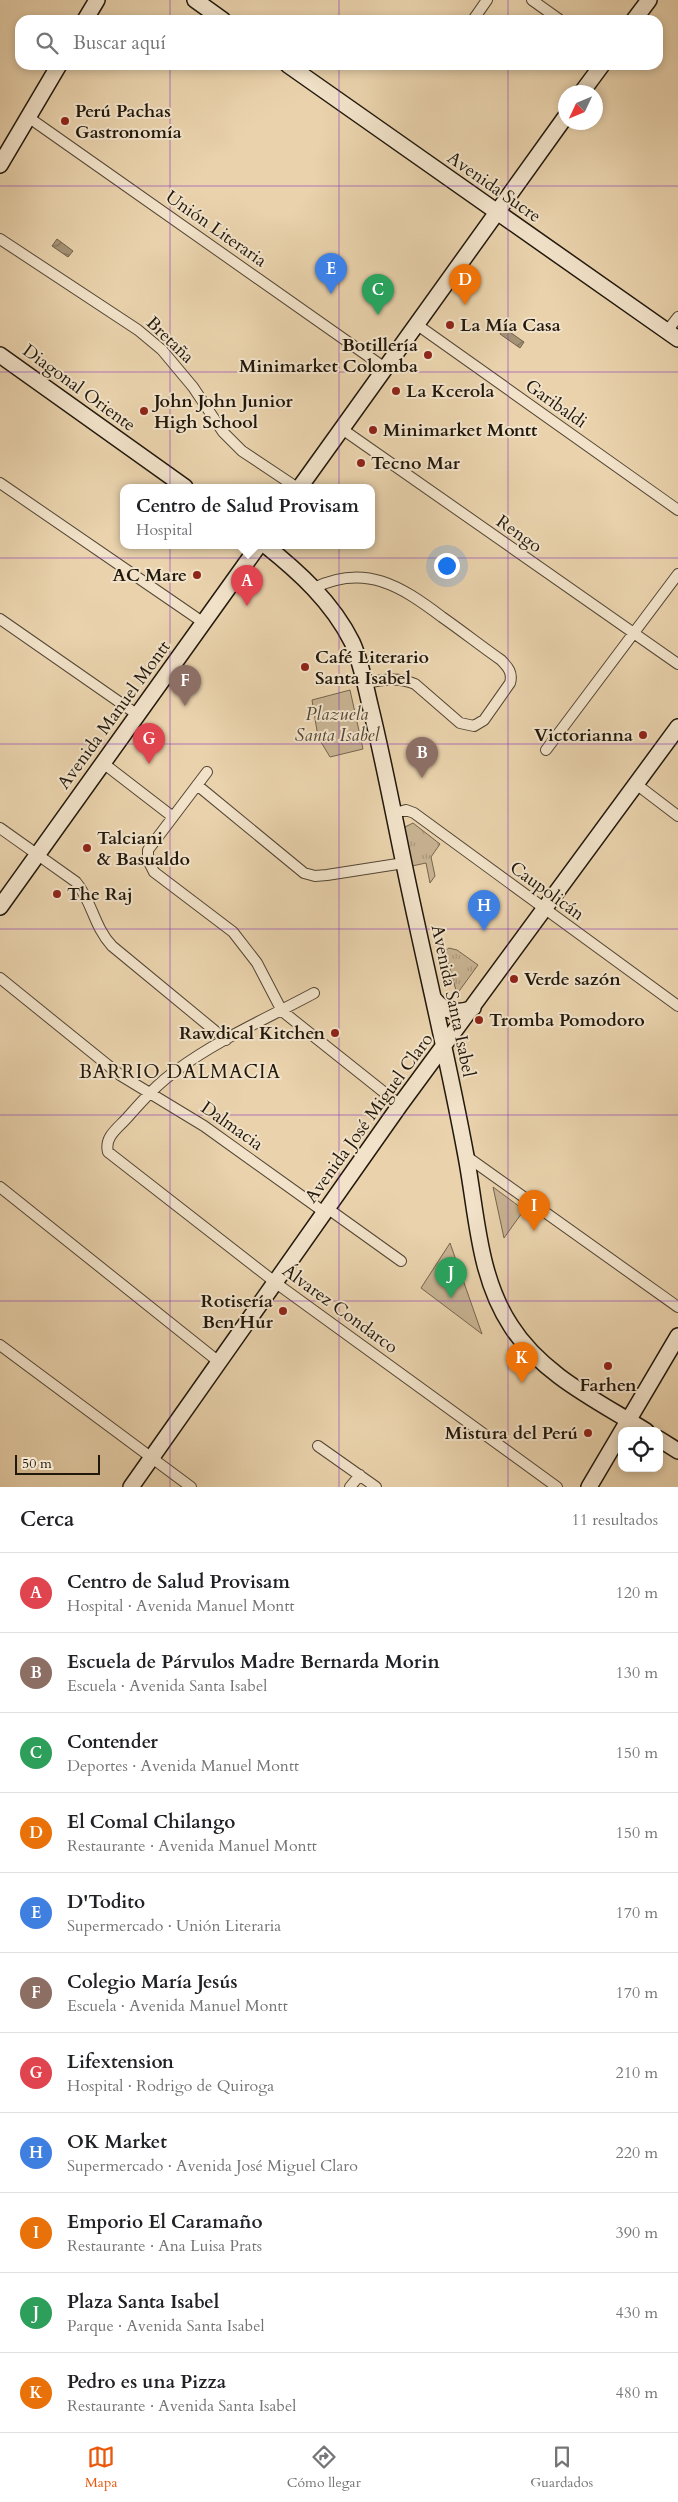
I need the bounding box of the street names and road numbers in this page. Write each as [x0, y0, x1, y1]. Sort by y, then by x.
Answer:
street label: Avenida Sucre [442, 145, 546, 229]
street label: Unión Literaria [160, 185, 272, 273]
street label: Bretaña [140, 311, 200, 369]
street label: Diagonal Oriente [17, 338, 141, 438]
street label: Garibaldi [520, 374, 592, 434]
street label: Rengo [491, 509, 547, 559]
street label: Avenida Manuel Montt [51, 635, 177, 794]
street label: Caupolicán [505, 855, 590, 927]
street label: Avenida Santa Isabel [425, 922, 481, 1080]
street label: Avenida José Miguel Claro [299, 1028, 439, 1208]
street label: Dalmacia [196, 1095, 268, 1157]
street label: Álvarez Condarco [277, 1258, 403, 1360]

